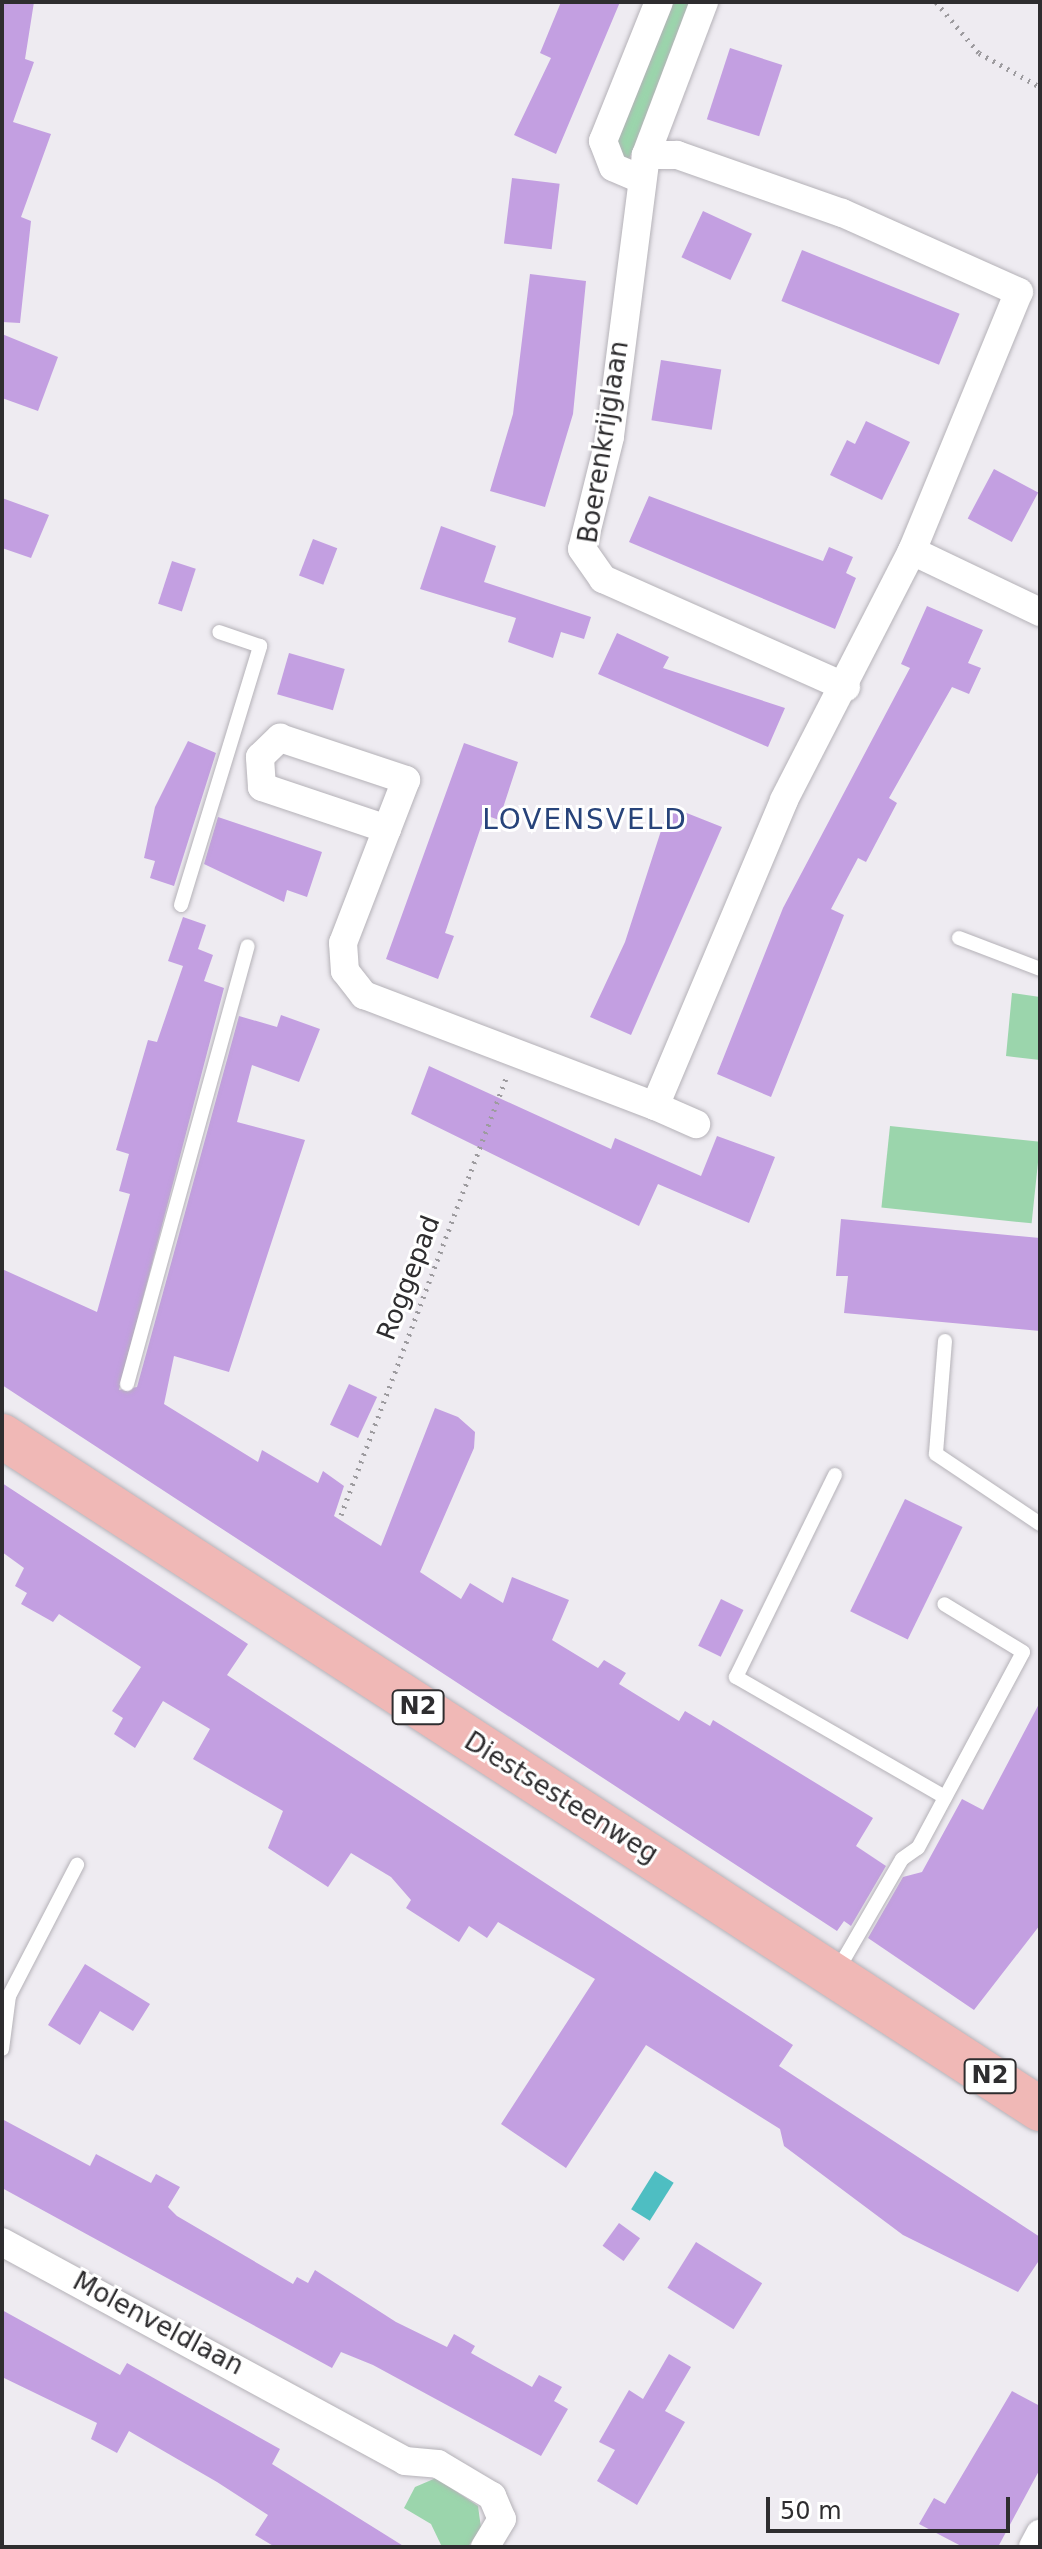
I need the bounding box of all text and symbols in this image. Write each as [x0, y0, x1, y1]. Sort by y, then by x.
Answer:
street label: Boerenkrijglaan [573, 339, 635, 545]
district label: LOVENSVELD [482, 803, 688, 837]
street label: Roggepad [371, 1211, 447, 1345]
road number: N2 [390, 1687, 446, 1727]
street label: Diestsesteenweg [458, 1726, 664, 1870]
road number: N2 [962, 2056, 1018, 2096]
street label: Molenveldlaan [67, 2266, 249, 2382]
scale bar [770, 2481, 1014, 2531]
text: 50 m [780, 2497, 842, 2525]

